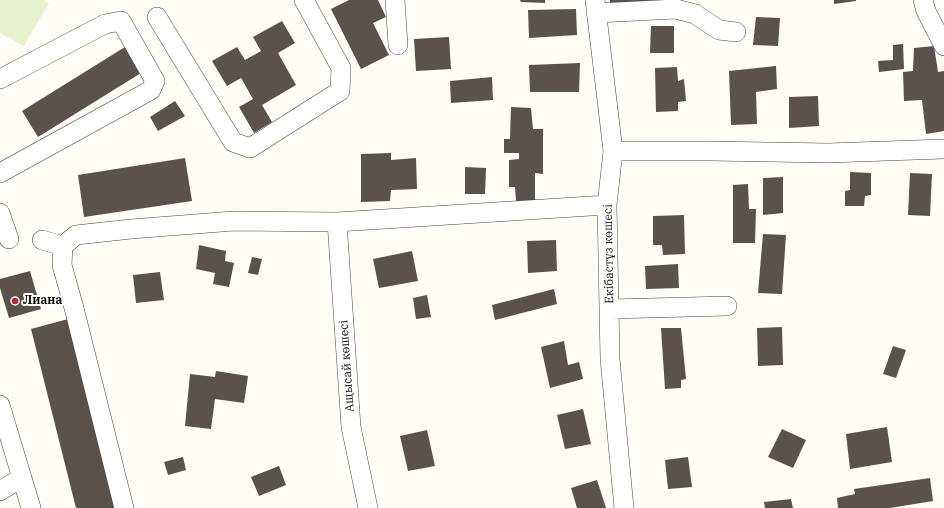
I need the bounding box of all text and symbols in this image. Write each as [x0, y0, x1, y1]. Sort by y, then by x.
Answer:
street label: Екібастұз көшесі [601, 204, 617, 304]
place label: Лиана [23, 294, 62, 308]
marker: Лиана [10, 296, 20, 306]
street label: Ащысай көшесі [337, 319, 357, 413]

